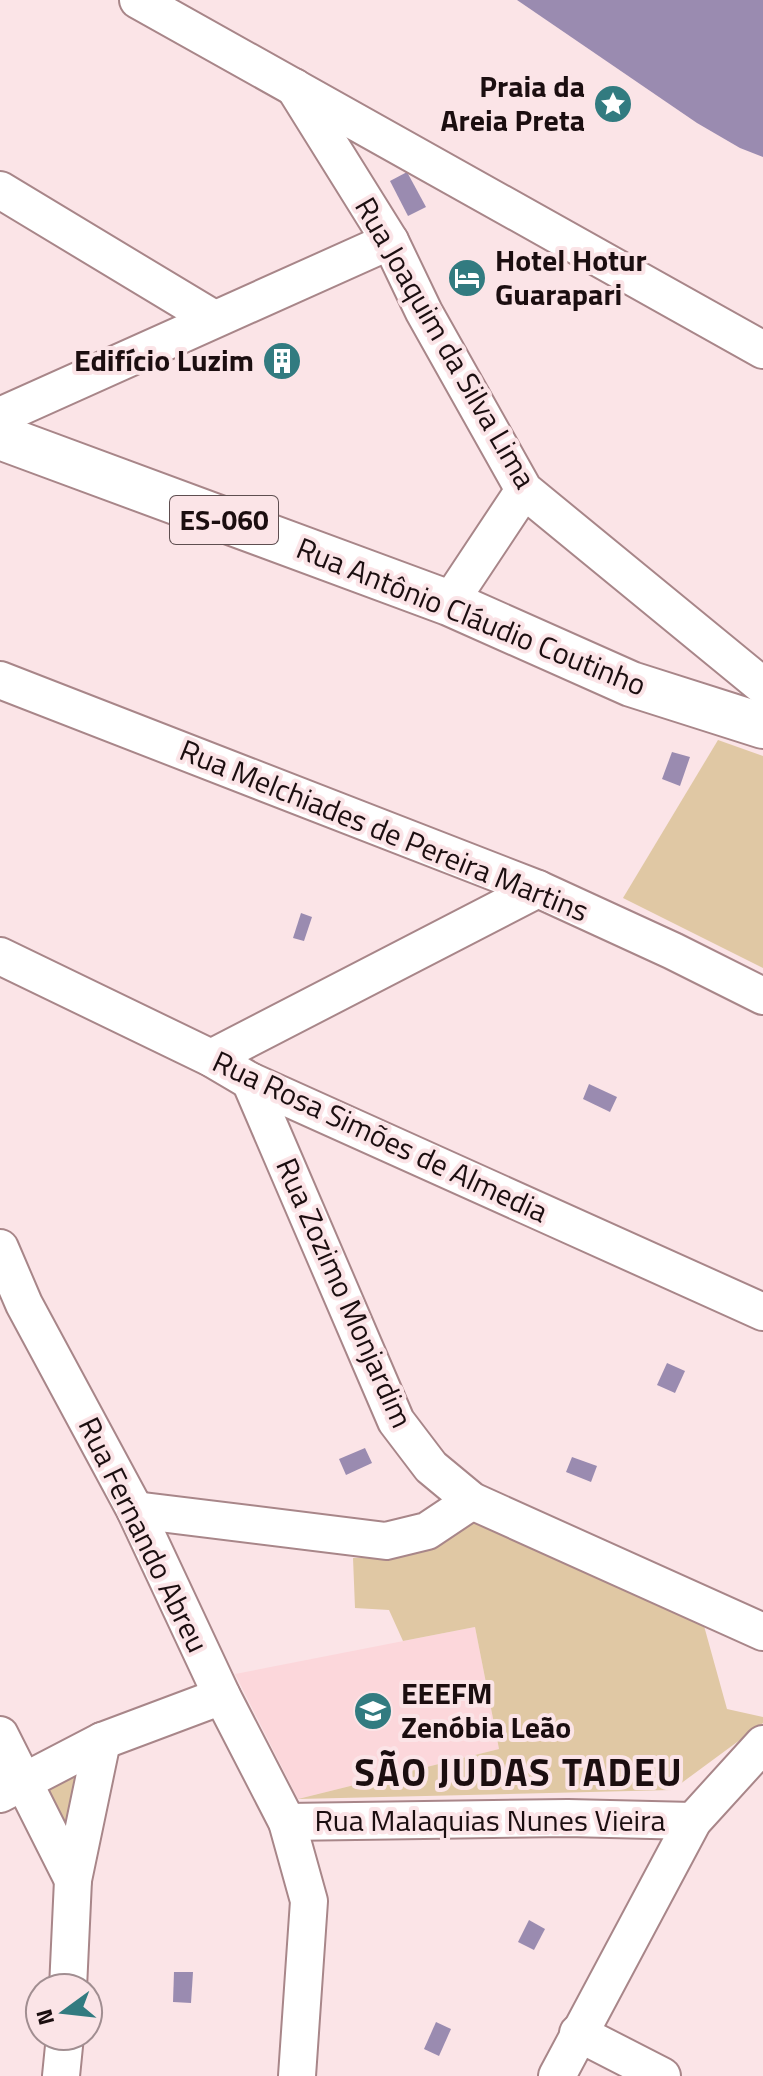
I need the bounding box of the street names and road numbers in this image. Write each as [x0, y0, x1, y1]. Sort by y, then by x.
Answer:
street label: Rua Joaquim da Silva Lima [344, 188, 548, 497]
road number: ES-060 [170, 496, 278, 544]
street label: Rua Antônio Cláudio Coutinho [290, 525, 653, 707]
street label: Rua Melchiades de Pereira Martins [173, 727, 596, 933]
street label: Rua Rosa Simões de Almedia [205, 1038, 556, 1234]
street label: Rua Zozimo Monjardim [265, 1150, 425, 1435]
street label: Rua Fernando Abreu [67, 1409, 221, 1660]
street label: Rua Malaquias Nunes Vieira [314, 1797, 666, 1843]

